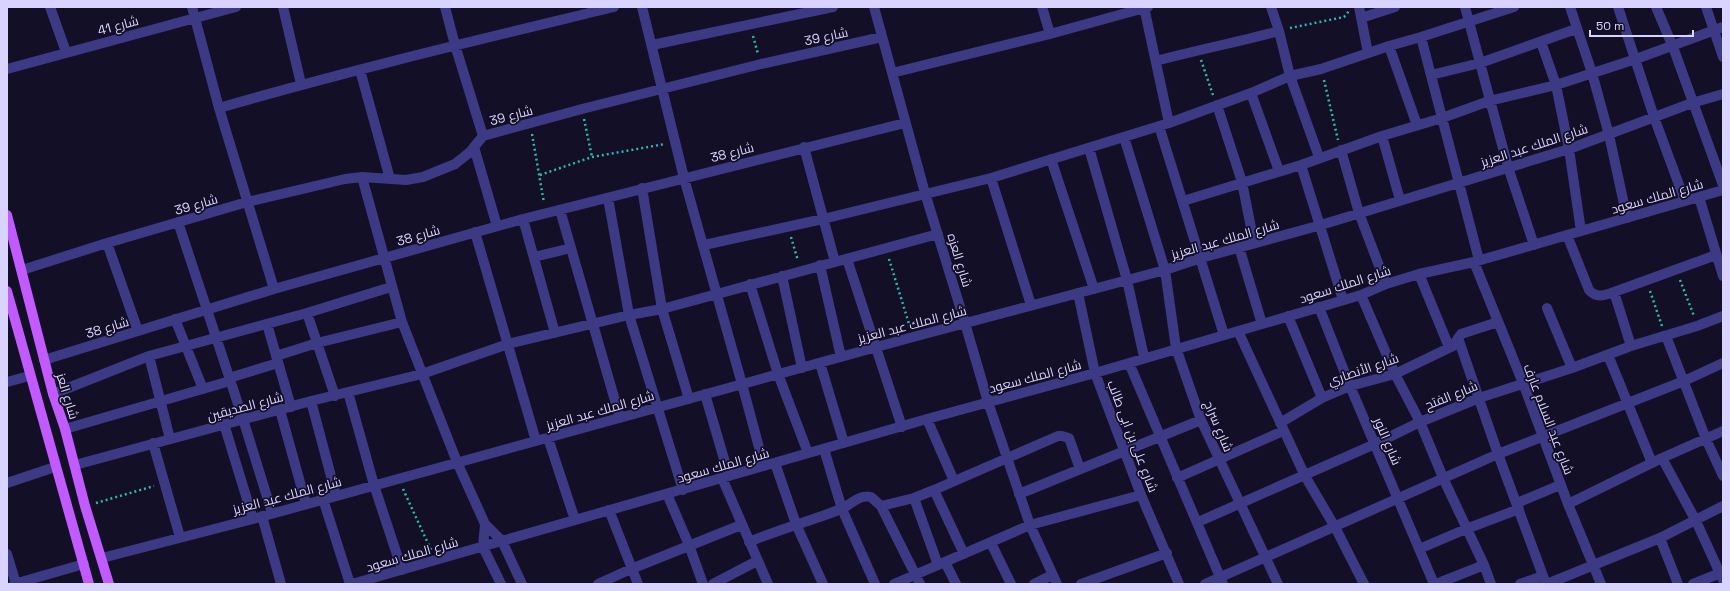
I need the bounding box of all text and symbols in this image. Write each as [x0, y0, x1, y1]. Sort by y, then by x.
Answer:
street label: شارع 41 [96, 12, 141, 39]
scale bar [1590, 12, 1693, 38]
text: 50 m [1596, 18, 1624, 34]
street label: شارع 39 [803, 24, 850, 49]
street label: شارع 39 [488, 102, 535, 129]
street label: شارع الملك عبد العزيز [1477, 120, 1590, 171]
street label: شارع 38 [708, 139, 756, 166]
street label: شارع الملك سعود [1609, 175, 1705, 218]
street label: شارع 39 [172, 190, 220, 219]
street label: شارع الملك عبد العزيز [1168, 216, 1281, 263]
street label: شارع 38 [394, 221, 442, 250]
street label: شارع العزه [943, 231, 976, 289]
street label: شارع الملك سعود [1297, 262, 1393, 307]
street label: شارع الملك عبد العزيز [855, 302, 968, 347]
street label: شارع 38 [83, 313, 131, 342]
street label: شارع الأنصاري [1325, 349, 1401, 391]
street label: شارع الملك سعود [987, 356, 1083, 397]
street label: شارع عبد السلام عارف [1519, 361, 1577, 477]
street label: شارع العز [52, 370, 83, 421]
street label: شارع الفتح [1422, 377, 1480, 414]
street label: شارع على بن ابى طالب [1103, 378, 1162, 495]
street label: شارع الملك عبد العزيز [543, 387, 656, 434]
street label: شارع الصديقين [205, 388, 285, 425]
street label: شارع سراج [1200, 398, 1237, 454]
street label: شارع النور [1369, 414, 1405, 468]
street label: شارع الملك سعود [675, 444, 771, 487]
street label: شارع الملك عبد العزيز [230, 473, 343, 518]
street label: شارع الملك سعود [364, 533, 460, 576]

